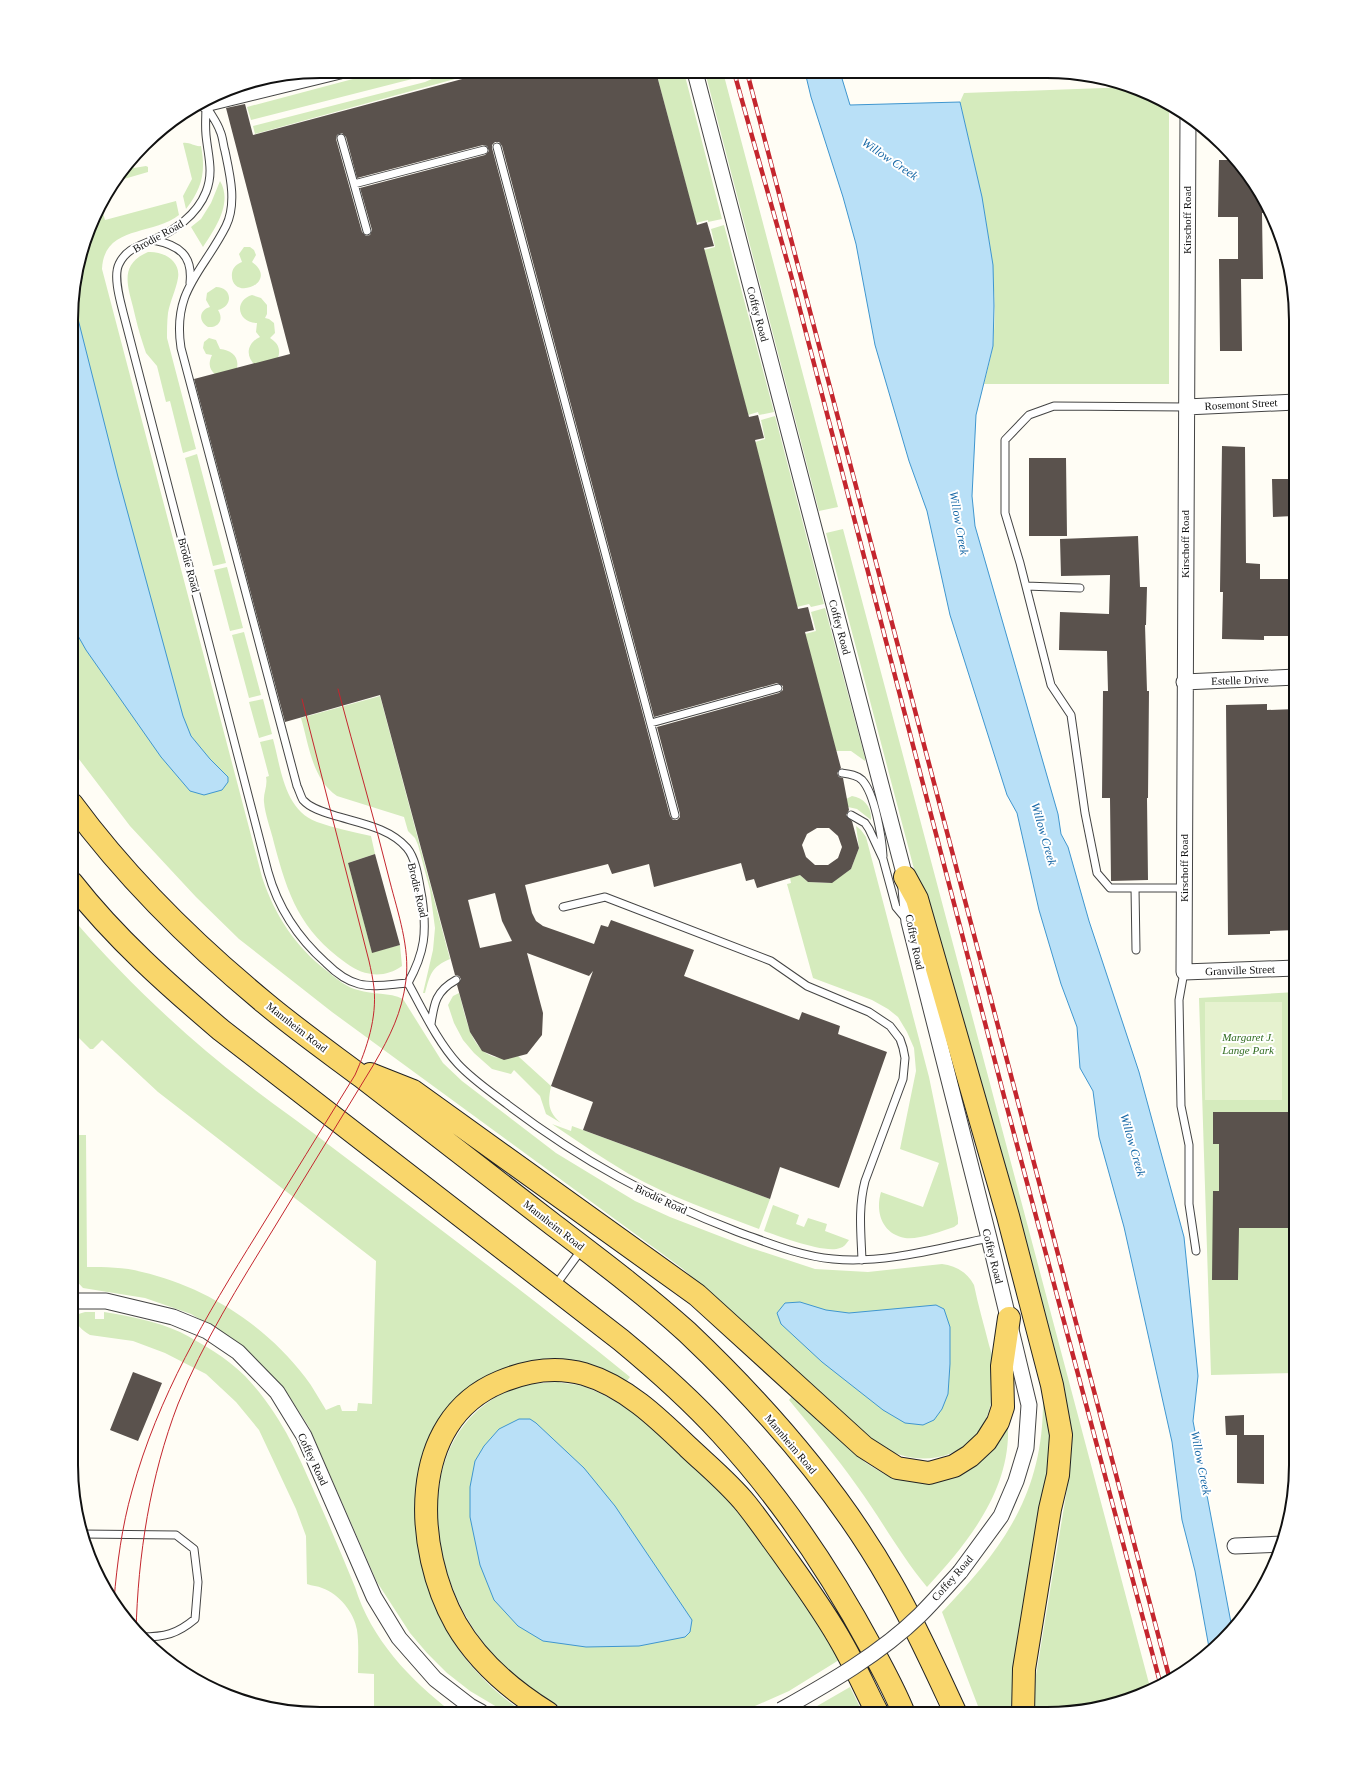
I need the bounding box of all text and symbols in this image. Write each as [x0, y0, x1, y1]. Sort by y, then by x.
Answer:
water label: Willow Creek [859, 135, 921, 183]
street label: Kirschoff Road [1181, 186, 1193, 254]
street label: Brodie Road [131, 217, 186, 255]
street label: Coffey Road [745, 285, 771, 343]
street label: Rosemont Street [1204, 396, 1278, 412]
water label: Willow Creek [947, 490, 972, 557]
street label: Kirschoff Road [1179, 510, 1191, 578]
street label: Brodie Road [176, 536, 202, 594]
street label: Coffey Road [827, 598, 853, 656]
street label: Estelle Drive [1211, 673, 1269, 687]
water label: Willow Creek [1028, 801, 1060, 868]
street label: Kirschoff Road [1178, 834, 1190, 902]
street label: Brodie Road [406, 861, 430, 919]
street label: Coffey Road [903, 913, 927, 971]
street label: Granville Street [1205, 963, 1275, 977]
street label: Mannheim Road [264, 1000, 330, 1055]
park label: Margaret J. Lange Park [1221, 1031, 1275, 1056]
water label: Willow Creek [1117, 1112, 1149, 1179]
street label: Brodie Road [633, 1182, 689, 1216]
street label: Mannheim Road [521, 1198, 587, 1253]
street label: Coffey Road [980, 1227, 1006, 1285]
street label: Mannheim Road [763, 1412, 820, 1476]
water label: Willow Creek [1188, 1430, 1214, 1497]
street label: Coffey Road [296, 1431, 331, 1488]
street label: Coffey Road [929, 1552, 975, 1603]

